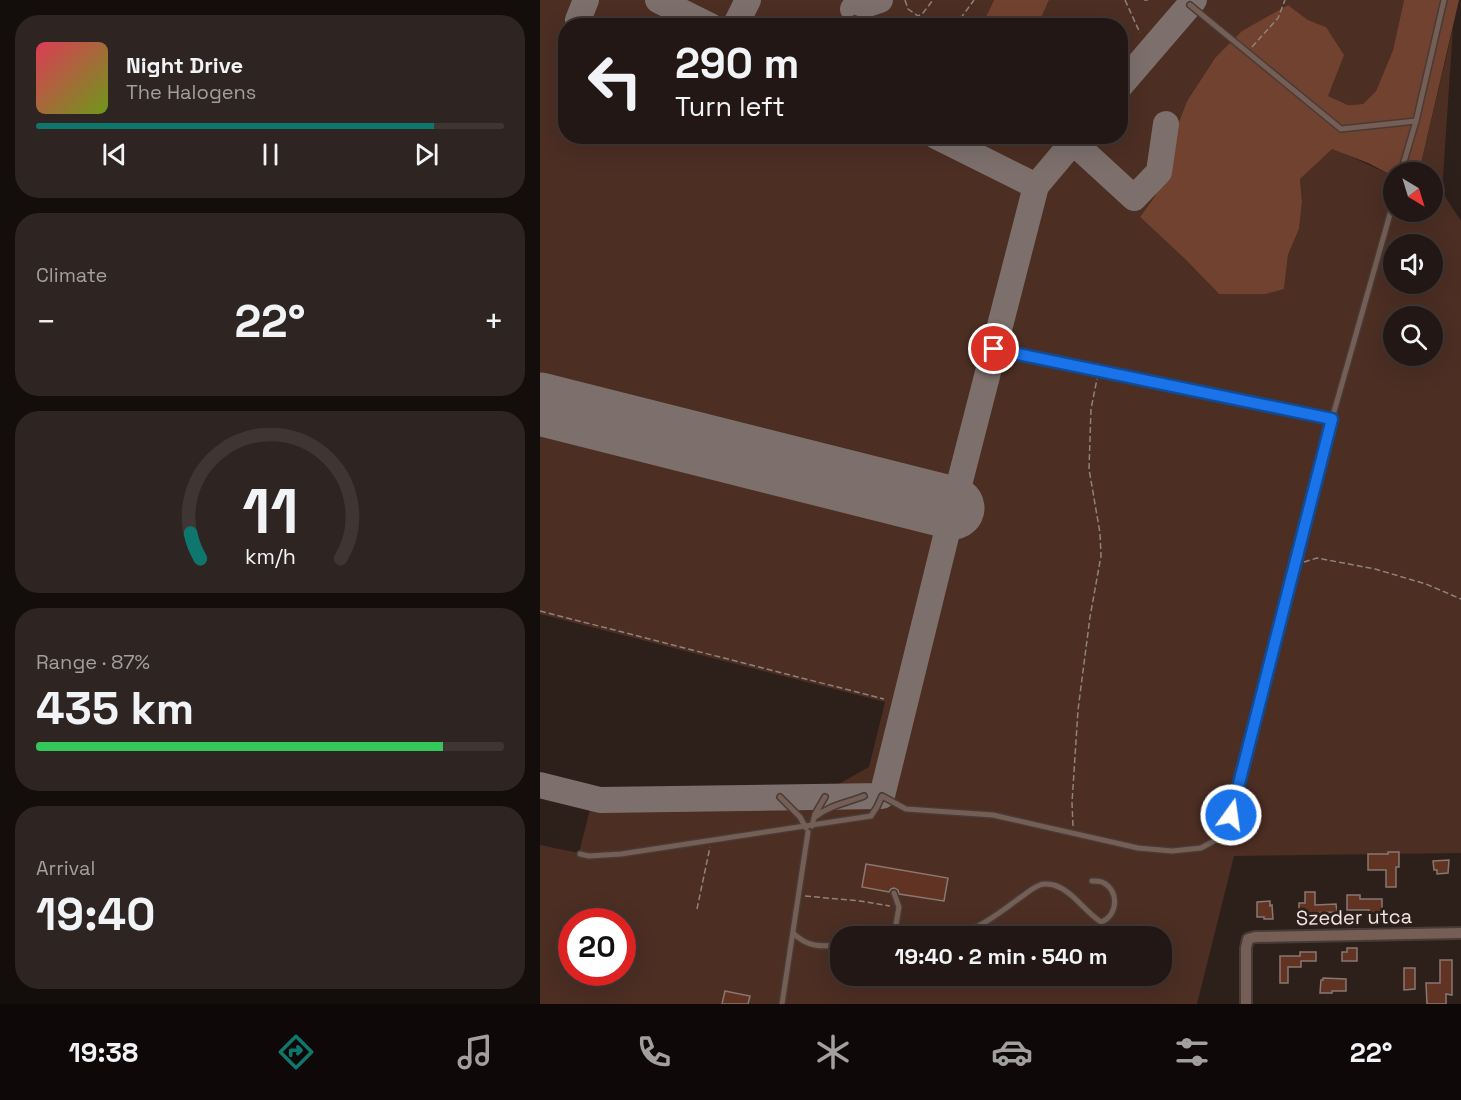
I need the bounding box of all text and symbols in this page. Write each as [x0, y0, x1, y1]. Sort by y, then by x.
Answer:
text: 290 m [675, 37, 800, 90]
icon: left [576, 42, 654, 120]
text: Night Drive [126, 51, 243, 79]
text: The Halogens [126, 79, 256, 105]
text: Turn left [675, 89, 785, 124]
icon: previous [98, 138, 131, 171]
icon: pause [254, 138, 287, 171]
icon: next [410, 138, 443, 171]
north arrow [1383, 162, 1443, 222]
map controls [1383, 162, 1443, 366]
button: sound [1383, 234, 1443, 294]
text: Climate [36, 262, 107, 288]
text: 22° [234, 293, 306, 350]
text: − [36, 301, 56, 343]
text: + [484, 301, 504, 343]
button: search [1383, 306, 1443, 366]
pin [968, 323, 1019, 374]
icon: arrive [977, 332, 1010, 365]
text: 11 [242, 472, 298, 551]
text: km/h [244, 543, 296, 570]
text: Range · 87% [36, 649, 150, 675]
text: 435 km [36, 680, 194, 737]
position arrow [1199, 783, 1263, 847]
text: Arrival [36, 855, 95, 881]
text: 19:40 [36, 886, 155, 943]
street label: Szeder utca [1296, 903, 1412, 931]
speed limit sign: 20 [558, 908, 636, 986]
text: 19:40 · 2 min · 540 m [895, 942, 1107, 970]
icon: directions [275, 1031, 317, 1073]
icon: music [454, 1031, 496, 1073]
icon: phone [633, 1031, 675, 1073]
icon: climate [812, 1031, 854, 1073]
icon: car [991, 1031, 1033, 1073]
icon: filters [1171, 1031, 1213, 1073]
text: 19:38 [69, 1035, 138, 1070]
text: 22° [1350, 1035, 1392, 1070]

